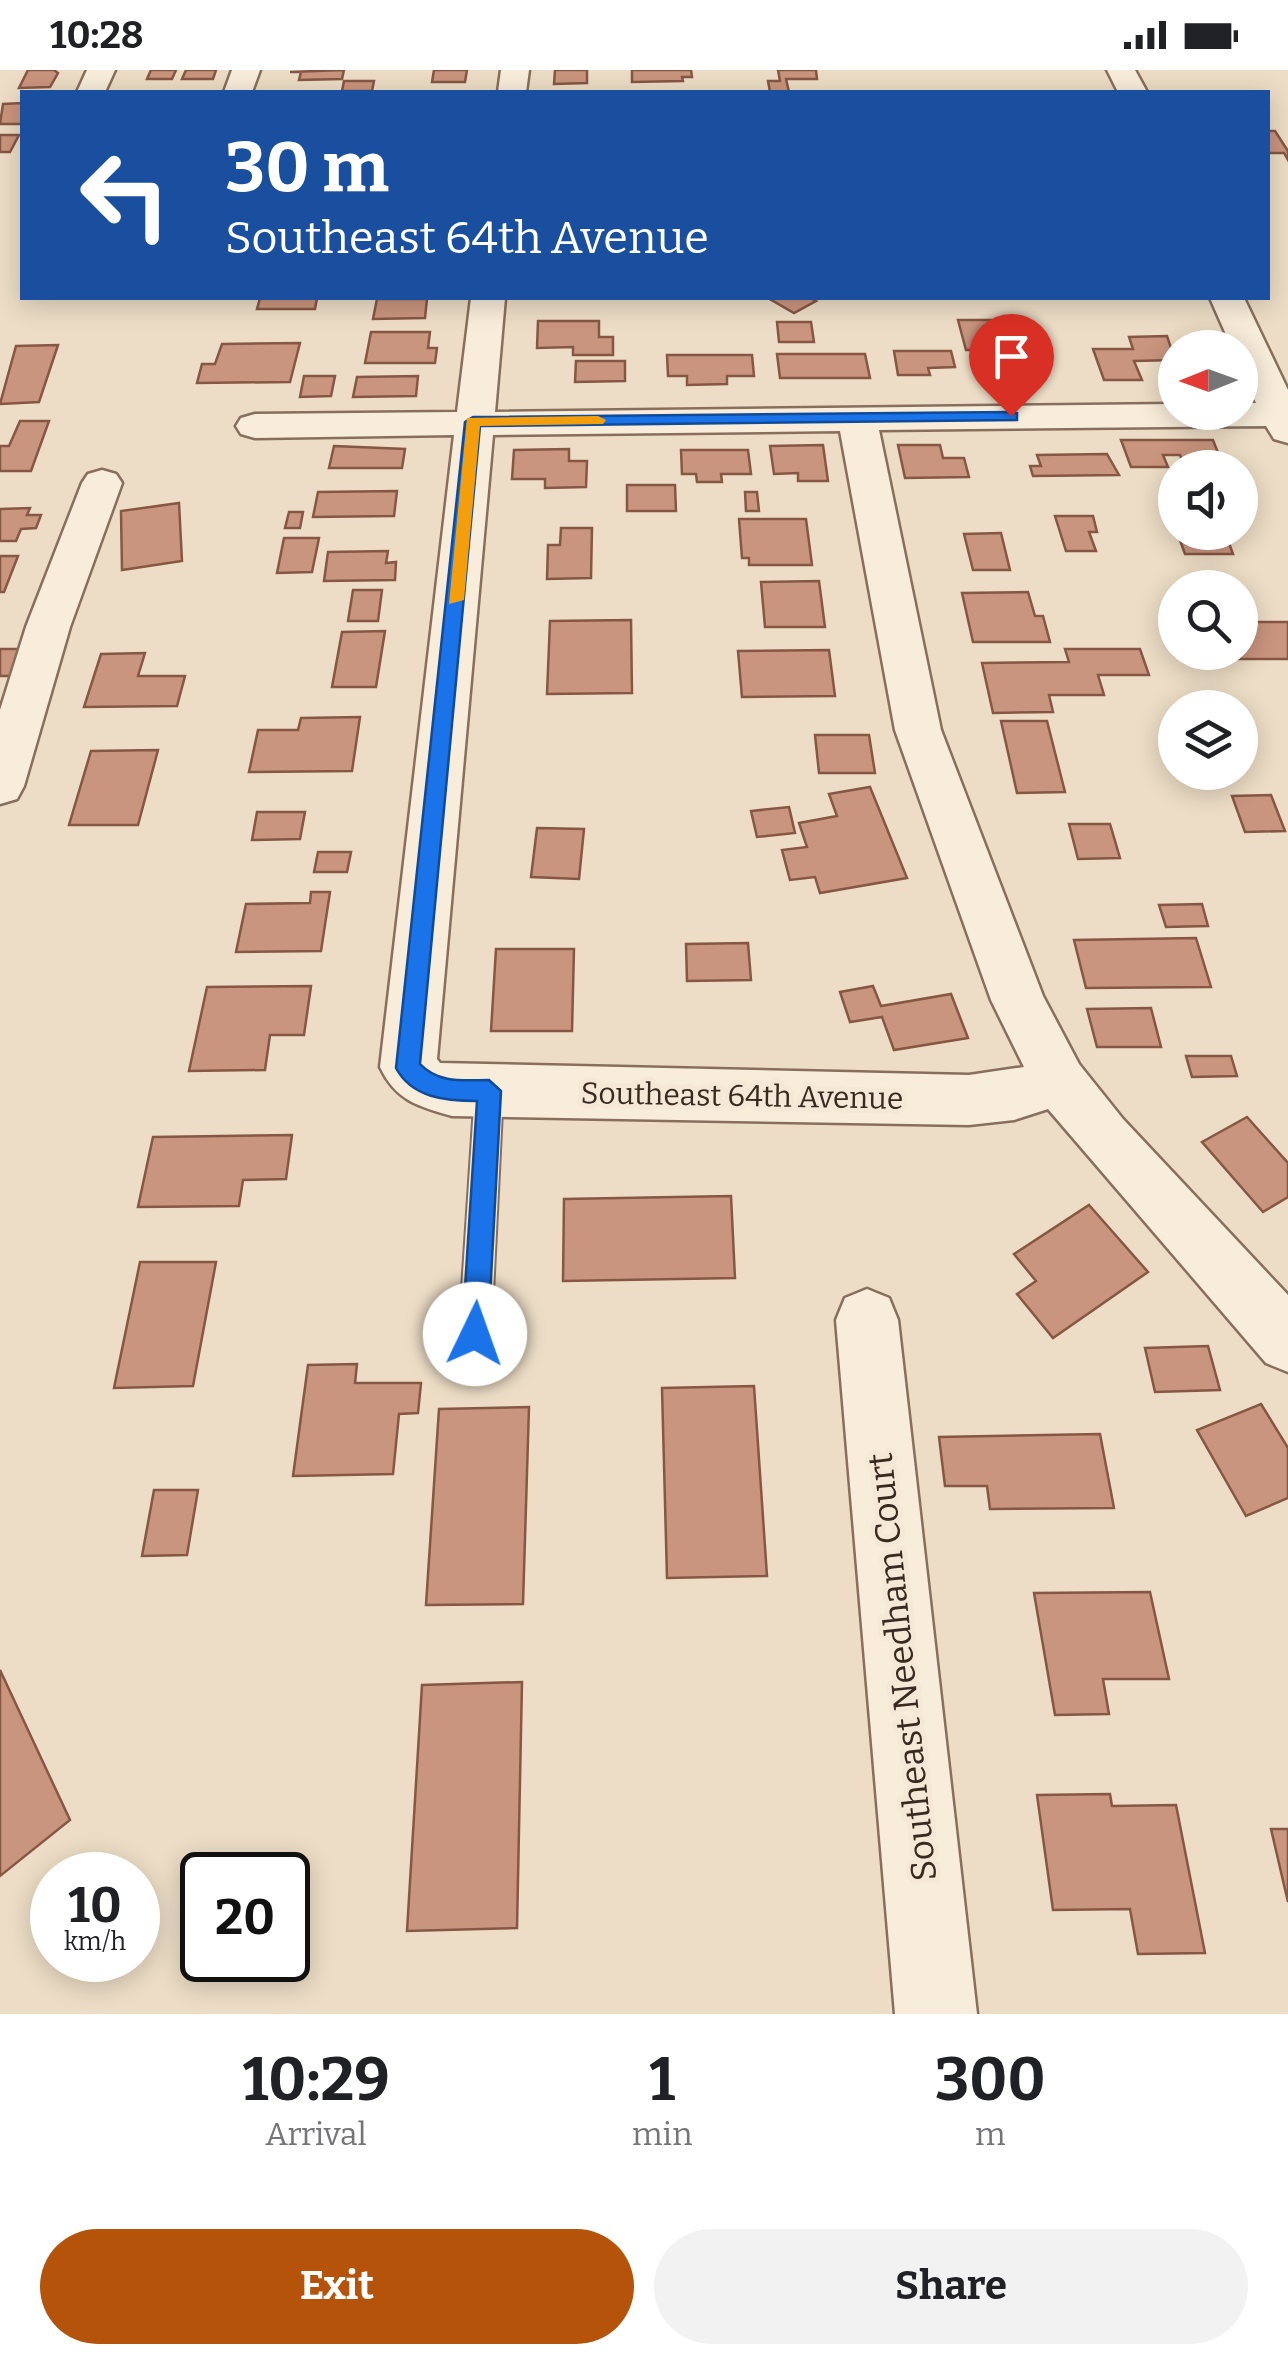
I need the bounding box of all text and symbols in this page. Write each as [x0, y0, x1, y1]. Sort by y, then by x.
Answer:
text: 10:28 [50, 12, 144, 58]
text: 30 m [225, 126, 389, 210]
icon: left [60, 130, 190, 260]
text: Southeast 64th Avenue [225, 211, 709, 265]
pin [969, 314, 1054, 417]
icon: arrive [984, 329, 1039, 384]
north arrow [1158, 330, 1258, 430]
map controls [1158, 330, 1258, 790]
button: sound [1158, 450, 1258, 550]
button: search [1158, 570, 1258, 670]
button: layers [1158, 690, 1258, 790]
street label: Southeast 64th Avenue [580, 1075, 904, 1117]
position arrow [423, 1282, 527, 1386]
street label: Southeast Needham Court [859, 1451, 945, 1883]
speed limit sign: 20 [180, 1852, 310, 1982]
text: 10 [68, 1875, 122, 1935]
text: km/h [64, 1927, 126, 1957]
text: 10:29 [242, 2044, 390, 2116]
text: 1 [649, 2044, 675, 2116]
text: 300 [935, 2044, 1046, 2116]
text: Arrival [265, 2115, 367, 2153]
text: min [632, 2115, 692, 2153]
text: m [975, 2115, 1005, 2153]
button: Exit [40, 2229, 634, 2344]
button: Share [654, 2229, 1248, 2344]

